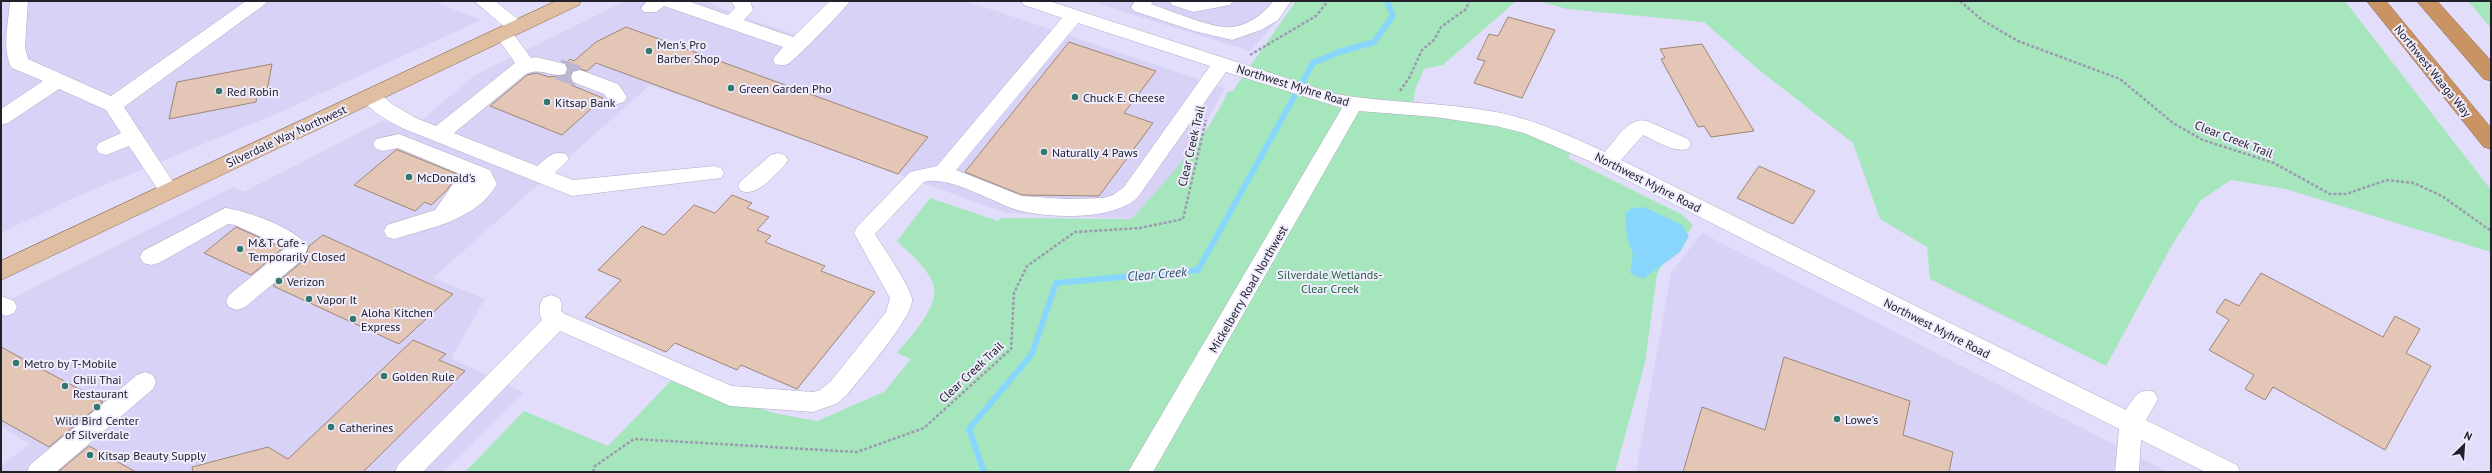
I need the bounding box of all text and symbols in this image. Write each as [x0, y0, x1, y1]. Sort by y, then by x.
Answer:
street label: Northwest Waaga Way [2391, 22, 2475, 120]
place label: Men's Pro Barber Shop [657, 37, 720, 66]
marker: Men's Pro Barber Shop [644, 46, 654, 56]
street label: Northwest Myhre Road [1235, 61, 1351, 109]
place label: Green Garden Pho [739, 81, 832, 96]
marker: Green Garden Pho [726, 83, 736, 93]
place label: Red Robin [227, 84, 279, 99]
marker: Red Robin [214, 86, 224, 96]
place label: Chuck E. Cheese [1083, 90, 1165, 105]
marker: Chuck E. Cheese [1070, 92, 1080, 102]
place label: Kitsap Bank [555, 95, 616, 110]
marker: Kitsap Bank [542, 97, 552, 107]
street label: Silverdale Way Northwest [223, 101, 349, 171]
street label: Clear Creek Trail [1174, 103, 1208, 188]
street label: Clear Creek Trail [2193, 117, 2276, 161]
place label: Naturally 4 Paws [1052, 145, 1138, 160]
marker: Naturally 4 Paws [1039, 147, 1049, 157]
street label: Northwest Myhre Road [1592, 149, 1704, 215]
place label: McDonald's [417, 170, 476, 185]
marker: McDonald's [404, 172, 414, 182]
street label: Mickelberry Road Northwest [1205, 223, 1291, 355]
place label: M&T Cafe - Temporarily Closed [248, 235, 345, 264]
marker: M&T Cafe - Temporarily Closed [235, 244, 245, 254]
water label: Clear Creek [1127, 263, 1189, 285]
park label: Silverdale Wetlands- Clear Creek [1277, 267, 1383, 296]
place label: Verizon [286, 274, 325, 289]
marker: Verizon [274, 276, 284, 286]
place label: Vapor It [316, 292, 357, 307]
marker: Vapor It [304, 294, 314, 304]
street label: Northwest Myhre Road [1881, 295, 1993, 361]
place label: Aloha Kitchen Express [361, 305, 433, 334]
marker: Aloha Kitchen Express [348, 314, 358, 324]
street label: Clear Creek Trail [936, 338, 1007, 406]
place label: Metro by T-Mobile [24, 356, 117, 371]
marker: Metro by T-Mobile [11, 358, 21, 368]
place label: Golden Rule [392, 369, 455, 384]
marker: Golden Rule [379, 371, 389, 381]
place label: Chili Thai Restaurant [73, 372, 128, 401]
marker: Chili Thai Restaurant [60, 381, 70, 391]
marker: Wild Bird Center of Silverdale [92, 402, 102, 412]
place label: Lowe's [1845, 412, 1878, 427]
place label: Wild Bird Center of Silverdale [55, 413, 139, 442]
marker: Lowe's [1832, 414, 1842, 424]
place label: Catherines [339, 420, 393, 435]
marker: Catherines [326, 422, 336, 432]
north arrow [2444, 425, 2484, 465]
text: N [2462, 428, 2474, 444]
place label: Kitsap Beauty Supply [98, 448, 207, 463]
marker: Kitsap Beauty Supply [85, 450, 95, 460]

